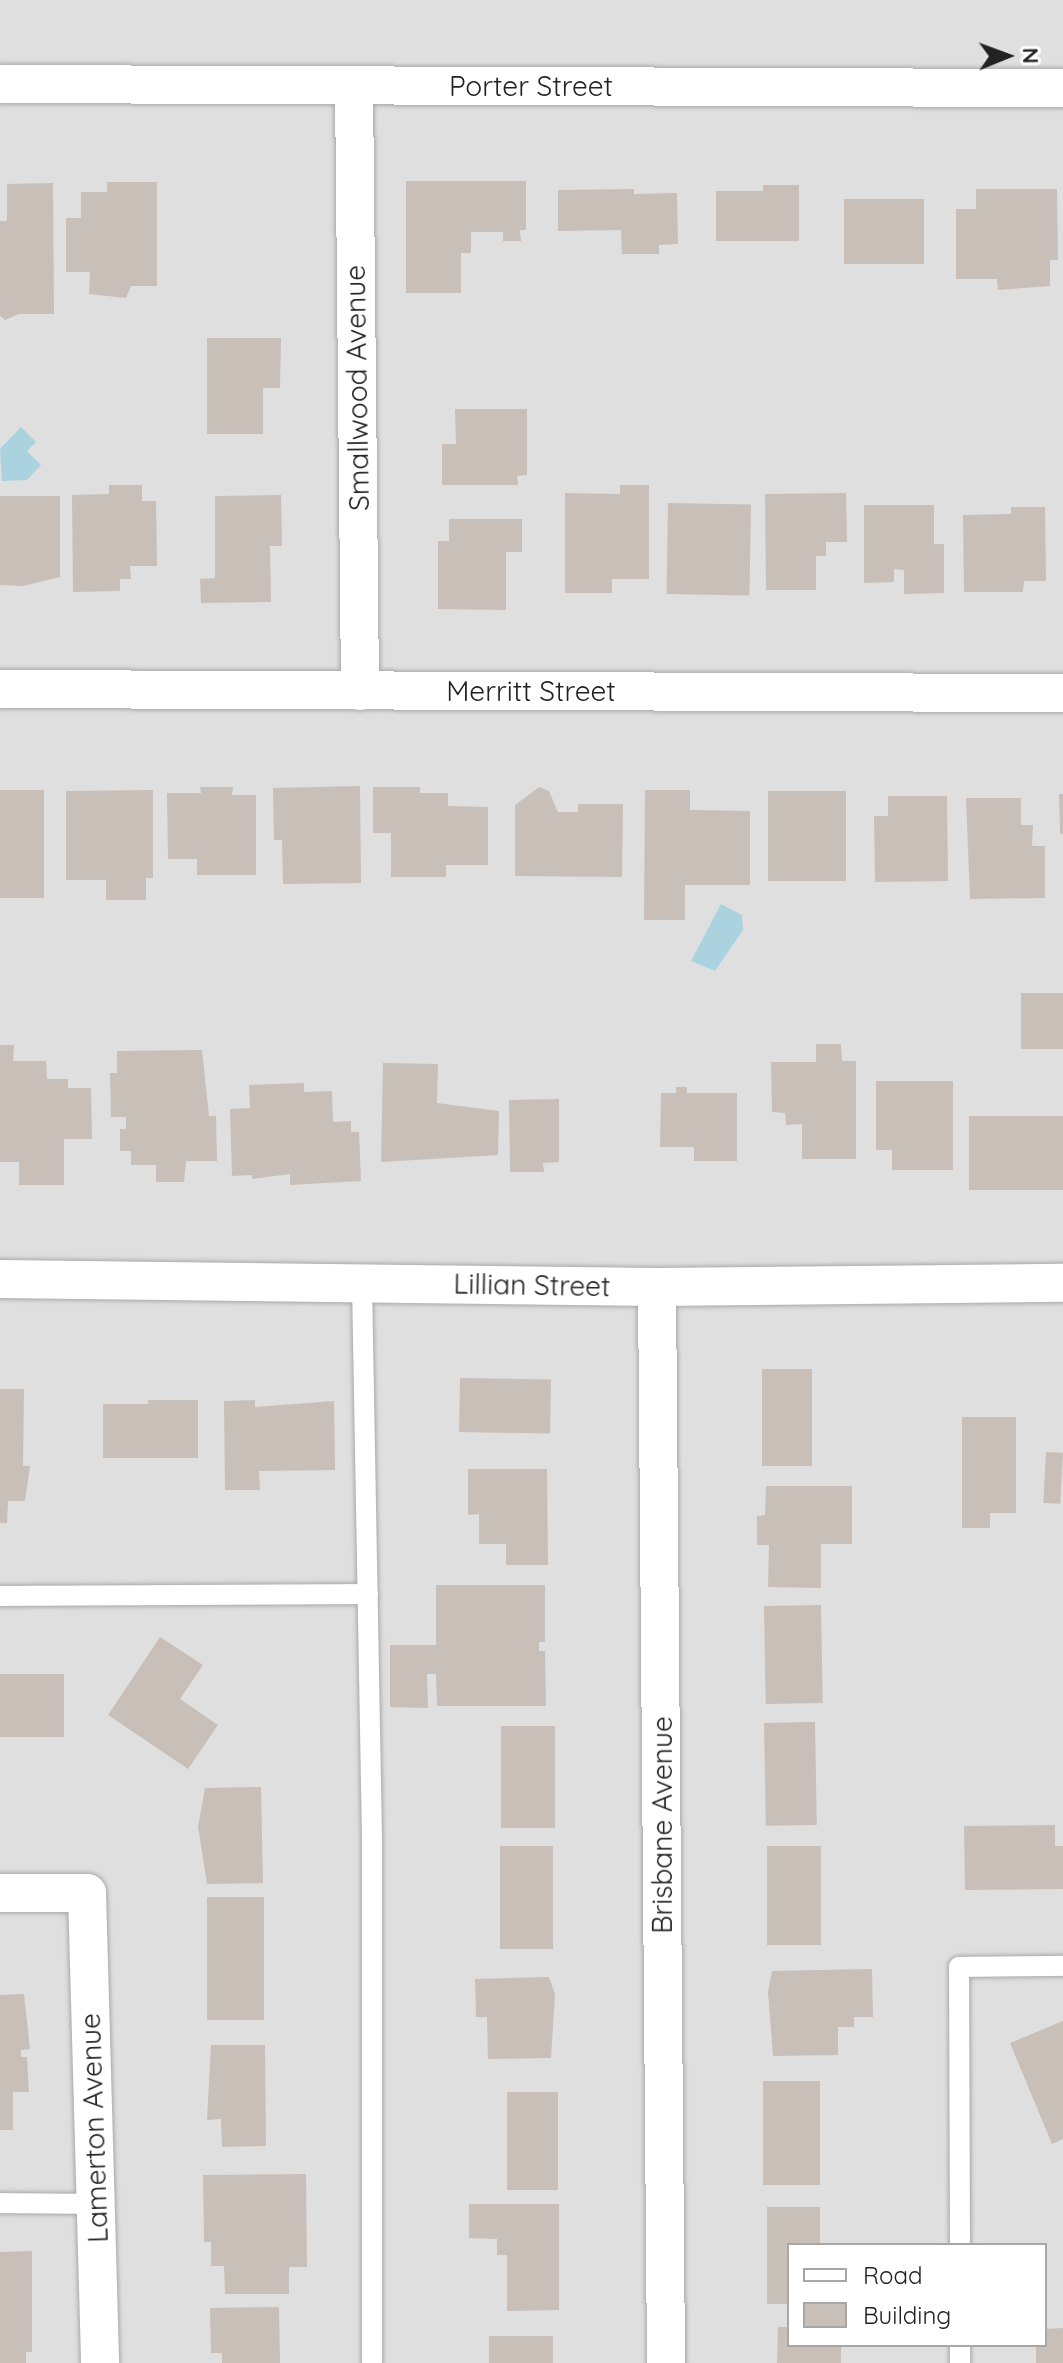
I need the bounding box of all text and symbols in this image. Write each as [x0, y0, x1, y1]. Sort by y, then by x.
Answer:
north arrow [967, 16, 1047, 96]
text: N [1017, 47, 1045, 64]
street label: Porter Street [449, 69, 613, 103]
street label: Smallwood Avenue [338, 265, 376, 511]
street label: Merritt Street [446, 674, 616, 708]
street label: Lillian Street [453, 1267, 611, 1303]
street label: Brisbane Avenue [645, 1716, 679, 1934]
street label: Lamerton Avenue [73, 2013, 115, 2243]
legend [787, 2243, 1047, 2347]
text: Road [863, 2260, 923, 2290]
text: Building [863, 2300, 951, 2330]

